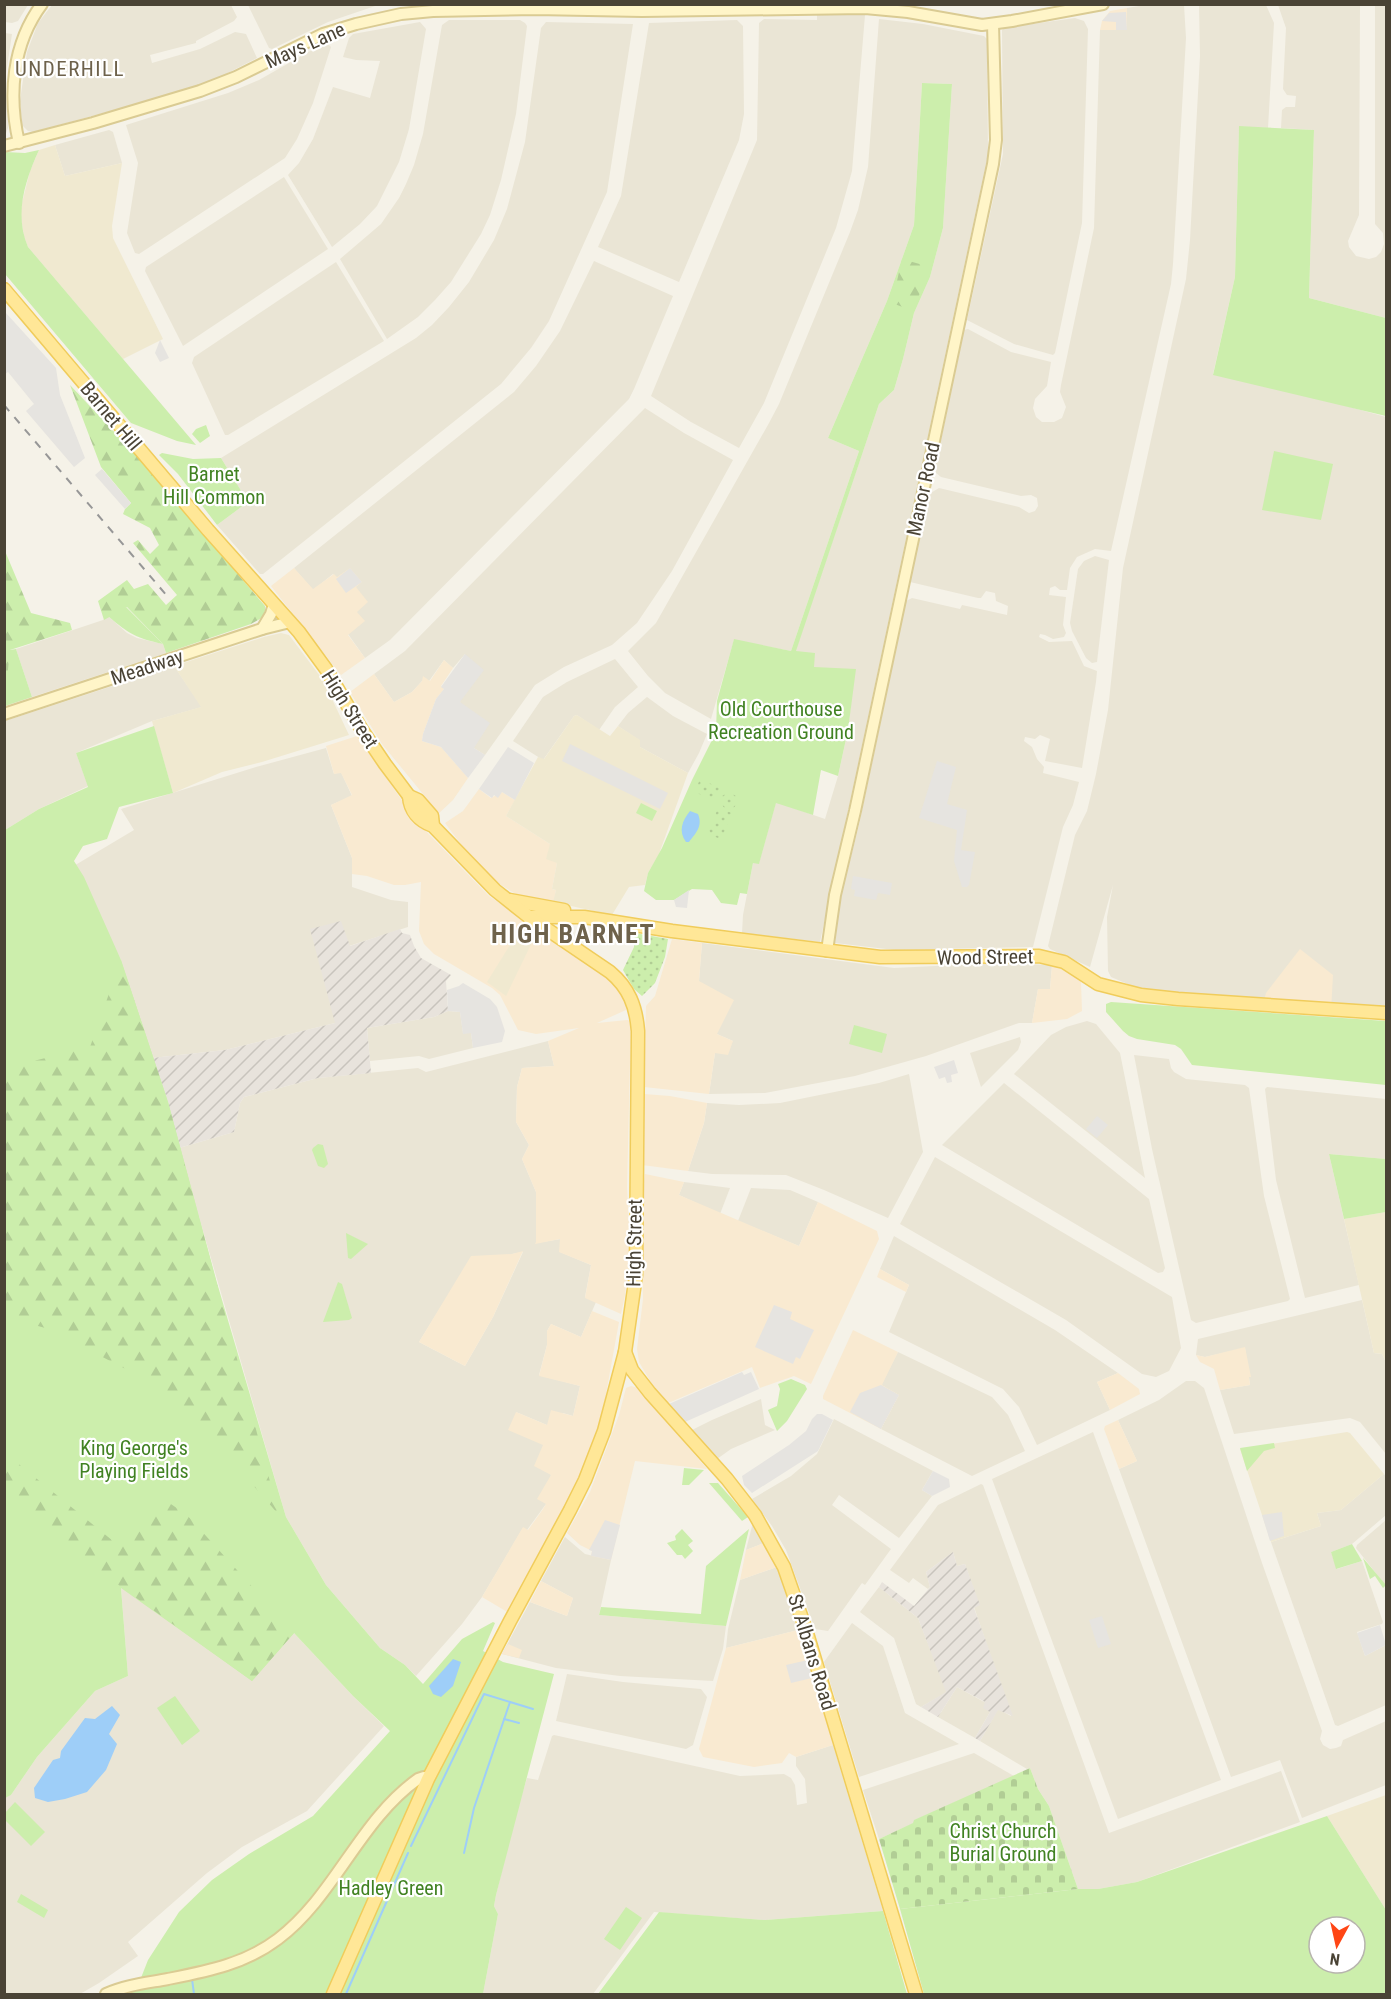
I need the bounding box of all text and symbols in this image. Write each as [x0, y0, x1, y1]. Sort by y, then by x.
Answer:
street label: Mays Lane [261, 17, 349, 73]
district label: UNDERHILL [15, 57, 125, 81]
street label: Barnet Hill [75, 377, 147, 455]
street label: Manor Road [901, 440, 945, 538]
park label: Barnet Hill Common [163, 462, 265, 509]
street label: Meadway [108, 644, 186, 690]
street label: High Street [317, 665, 384, 753]
park label: Old Courthouse Recreation Ground [708, 697, 854, 744]
district label: HIGH BARNET [491, 919, 655, 949]
street label: Wood Street [937, 944, 1033, 970]
street label: High Street [621, 1199, 647, 1287]
park label: King George's Playing Fields [79, 1436, 189, 1483]
street label: St Albans Road [783, 1591, 841, 1713]
park label: Christ Church Burial Ground [949, 1819, 1057, 1866]
park label: Hadley Green [339, 1876, 443, 1900]
north arrow [1307, 1915, 1367, 1975]
text: N [1329, 1949, 1341, 1969]

